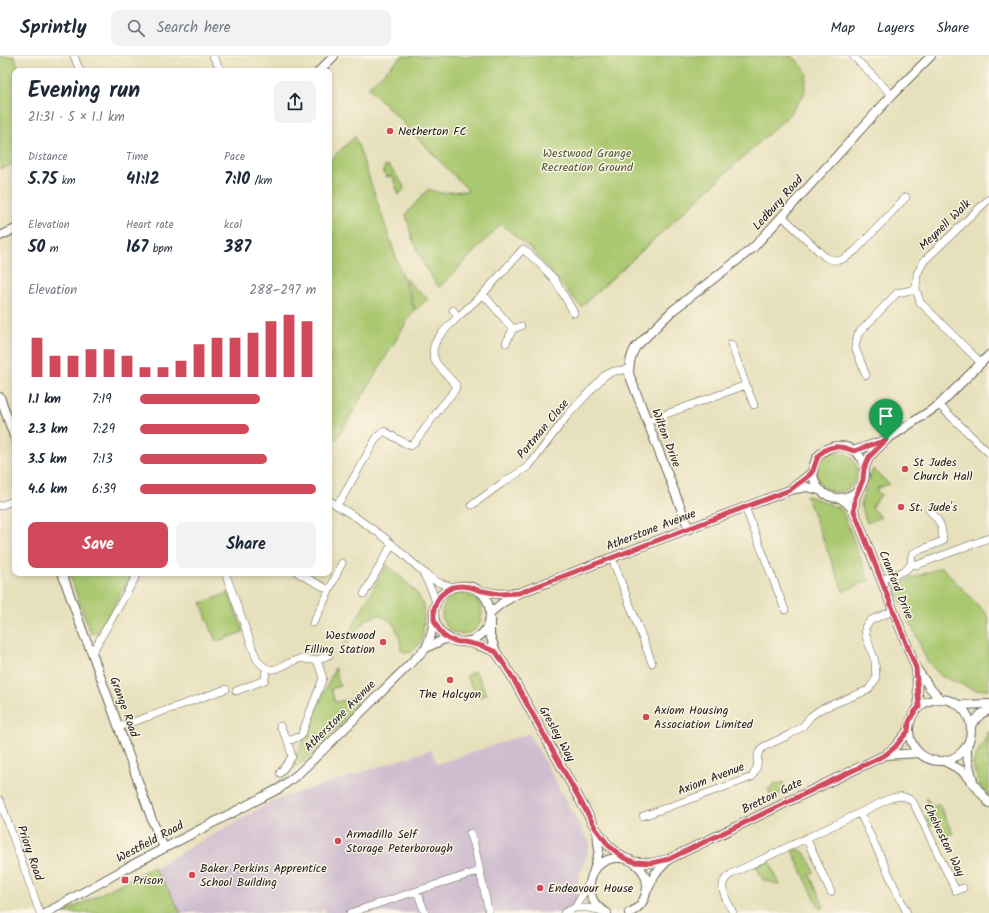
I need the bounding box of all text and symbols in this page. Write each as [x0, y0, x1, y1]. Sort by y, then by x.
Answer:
search box [111, 10, 391, 46]
text: Sprintly [20, 13, 87, 43]
text: Search here [157, 16, 231, 40]
icon: search [125, 17, 147, 39]
text: Map [831, 17, 855, 39]
text: Layers [877, 17, 915, 39]
text: Share [937, 17, 969, 39]
text: Evening run [28, 74, 140, 109]
button: share [274, 81, 316, 123]
text: 21:31 · 5 × 1.1 km [28, 107, 125, 128]
place label: Netherton FC [398, 122, 467, 141]
marker: Netherton FC [385, 126, 395, 136]
park label: Westwood Grange Recreation Ground [541, 144, 634, 177]
text: Distance [28, 148, 68, 166]
text: Time [126, 148, 148, 166]
text: Pace [224, 148, 245, 166]
text: 5.75 [28, 166, 57, 193]
text: 41:12 [126, 166, 160, 193]
text: 7:10 [224, 166, 250, 193]
street label: Ledbury Road [748, 170, 809, 235]
text: km [57, 172, 76, 190]
text: /km [250, 172, 272, 190]
street label: Meynell Walk [914, 195, 976, 255]
text: Elevation [28, 216, 70, 234]
text: Heart rate [126, 216, 174, 234]
text: kcal [224, 216, 242, 234]
text: 50 [28, 234, 45, 261]
text: 167 [126, 234, 148, 261]
text: 387 [224, 234, 251, 261]
text: m [45, 240, 59, 258]
text: bpm [148, 240, 173, 258]
text: Elevation [28, 280, 77, 301]
text: 288–297 m [249, 280, 316, 301]
text: 1.1 km [28, 389, 61, 410]
text: 7:19 [92, 389, 112, 410]
street label: Portman Close [512, 394, 574, 463]
pin [869, 399, 903, 440]
icon: arrive [875, 405, 897, 427]
street label: Wilton Drive [646, 406, 686, 471]
text: 2.3 km [28, 419, 68, 440]
text: 7:29 [92, 419, 115, 440]
text: 3.5 km [28, 449, 67, 470]
text: 7:13 [92, 449, 113, 470]
place label: St Judes Church Hall [913, 453, 973, 486]
marker: St Judes Church Hall [900, 464, 910, 474]
text: 4.6 km [28, 479, 67, 500]
text: 6:39 [92, 479, 116, 500]
place label: St. Jude's [909, 498, 957, 517]
marker: St. Jude's [896, 502, 906, 512]
street label: Atherstone Avenue [603, 504, 699, 556]
button: Save [28, 522, 168, 568]
button: Share [176, 522, 316, 568]
street label: Cranford Drive [874, 548, 919, 623]
place label: Westwood Filling Station [304, 626, 376, 659]
marker: Westwood Filling Station [378, 637, 388, 647]
street label: Grange Road [104, 674, 144, 741]
street label: Atherstone Avenue [300, 675, 381, 756]
marker: The Halcyon [445, 675, 455, 685]
place label: The Halcyon [419, 685, 481, 704]
place label: Axiom Housing Association Limited [654, 701, 754, 734]
street label: Gresley Way [534, 703, 580, 766]
marker: Axiom Housing Association Limited [641, 712, 651, 722]
street label: Axiom Avenue [675, 757, 748, 800]
street label: Bretton Gate [738, 773, 806, 819]
street label: Chelveston Way [918, 800, 970, 880]
street label: Westfield Road [113, 816, 188, 868]
street label: Priory Road [12, 823, 49, 884]
place label: Armadillo Self Storage Peterborough [346, 825, 453, 858]
marker: Armadillo Self Storage Peterborough [333, 836, 343, 846]
place label: Baker Perkins Apprentice School Building [200, 859, 327, 892]
marker: Baker Perkins Apprentice School Building [187, 870, 197, 880]
place label: Prison [133, 871, 163, 890]
marker: Prison [120, 875, 130, 885]
place label: Endeavour House [548, 879, 634, 898]
marker: Endeavour House [535, 883, 545, 893]

